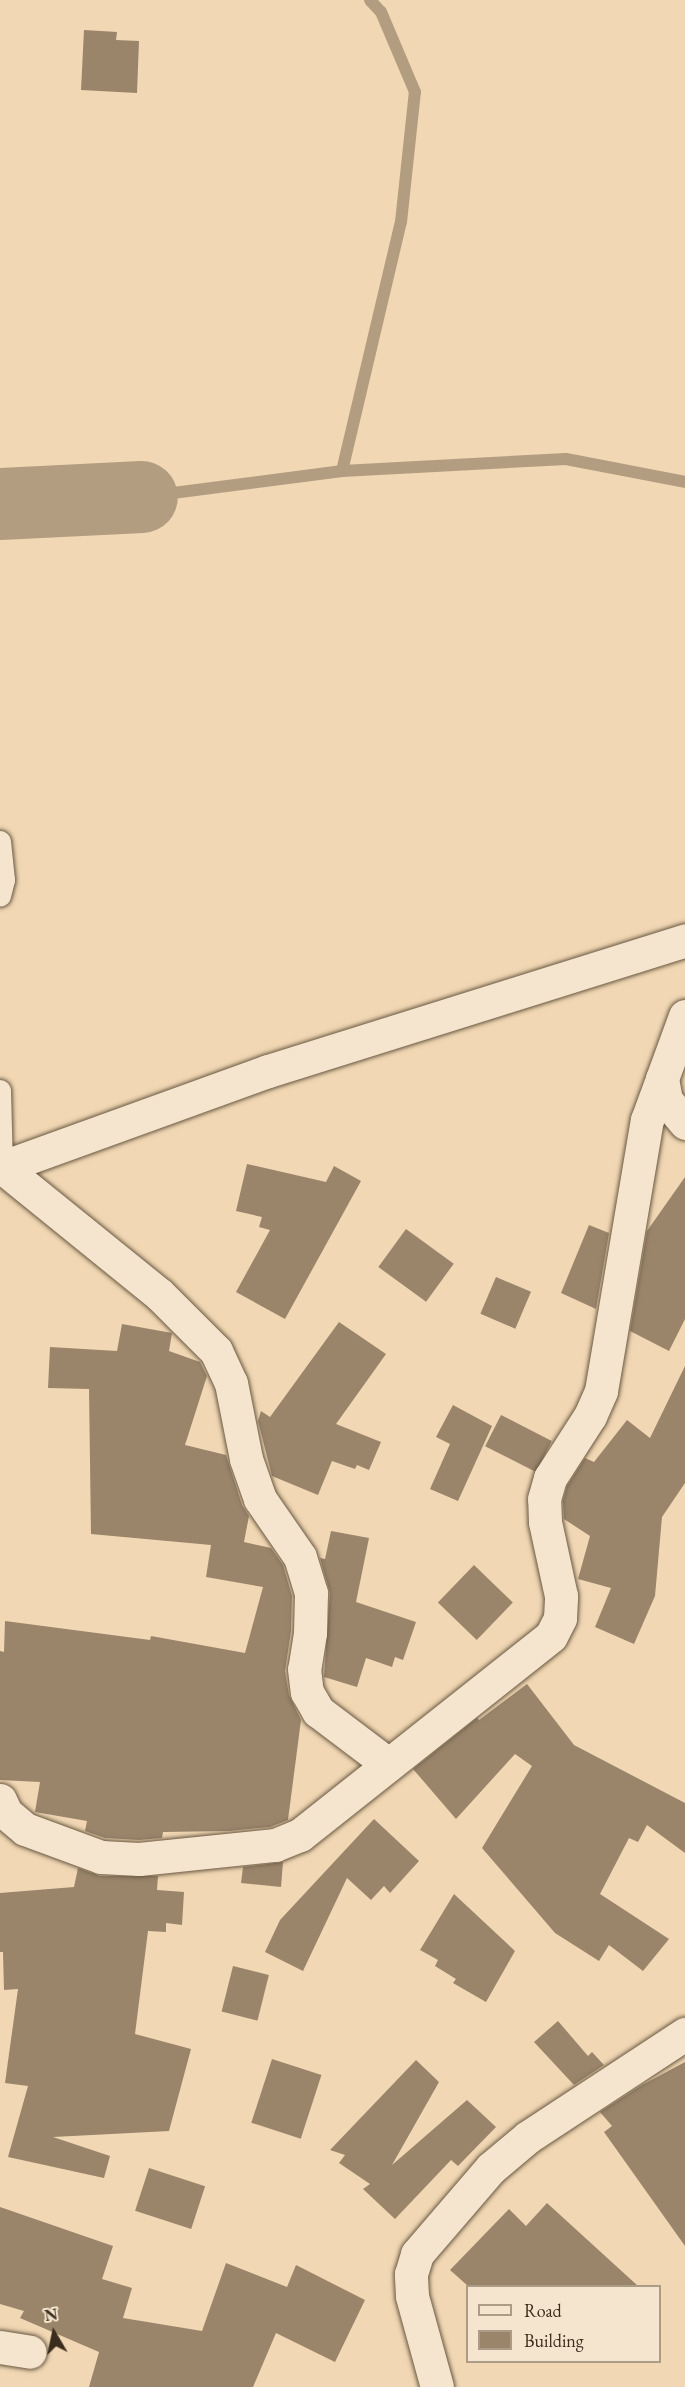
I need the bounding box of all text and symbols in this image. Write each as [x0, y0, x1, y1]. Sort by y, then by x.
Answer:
legend [466, 2285, 661, 2363]
text: Road [524, 2299, 562, 2322]
north arrow [24, 2303, 84, 2363]
text: N [43, 2303, 59, 2326]
text: Building [524, 2329, 584, 2352]

